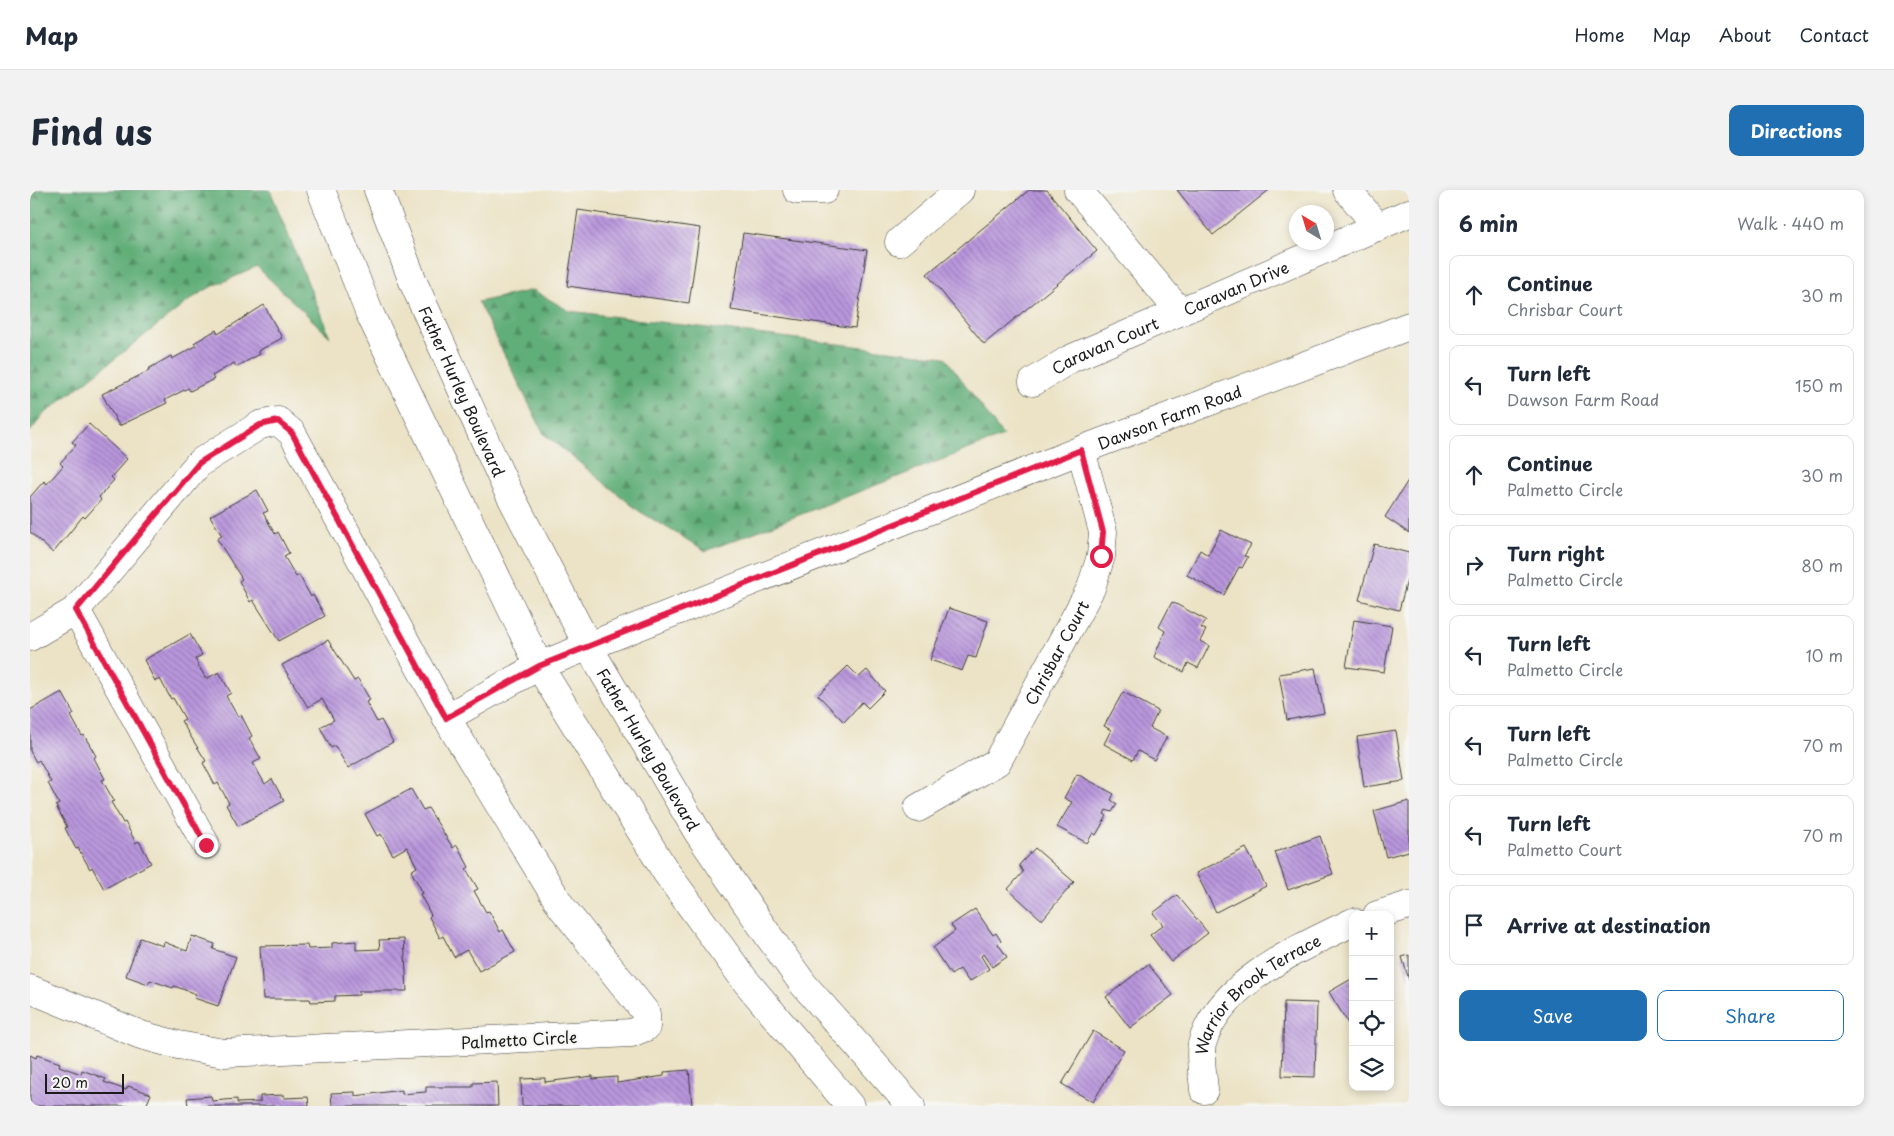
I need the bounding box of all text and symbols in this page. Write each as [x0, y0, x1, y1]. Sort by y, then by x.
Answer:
text: Map [25, 17, 78, 53]
text: Home [1574, 21, 1624, 48]
text: Map [1652, 21, 1691, 48]
text: About [1719, 21, 1771, 48]
text: Contact [1799, 21, 1869, 48]
text: Find us [30, 104, 152, 157]
button: Directions [1729, 105, 1864, 156]
north arrow [1289, 205, 1334, 250]
text: 6 min [1459, 207, 1518, 239]
text: Walk · 440 m [1737, 211, 1844, 235]
street label: Caravan Drive [1179, 254, 1292, 321]
text: Continue [1507, 269, 1593, 297]
icon: ahead [1460, 281, 1488, 309]
text: 30 m [1801, 283, 1843, 307]
text: Chrisbar Court [1507, 297, 1623, 321]
street label: Father Hurley Boulevard [413, 302, 512, 480]
street label: Caravan Court [1047, 310, 1162, 380]
text: Turn left [1507, 359, 1591, 387]
icon: left [1460, 371, 1488, 399]
text: 150 m [1795, 373, 1843, 397]
street label: Dawson Farm Road [1094, 378, 1245, 455]
text: Dawson Farm Road [1507, 387, 1659, 411]
text: Continue [1507, 449, 1593, 477]
icon: ahead [1460, 461, 1488, 489]
text: 30 m [1801, 463, 1843, 487]
text: Palmetto Circle [1507, 477, 1623, 501]
text: Turn right [1507, 539, 1605, 567]
route start [1090, 545, 1113, 568]
icon: right [1460, 551, 1488, 579]
text: 80 m [1801, 553, 1843, 577]
text: Palmetto Circle [1507, 567, 1623, 591]
street label: Chrisbar Court [1018, 595, 1095, 709]
text: Turn left [1507, 629, 1591, 657]
icon: left [1460, 641, 1488, 669]
text: 10 m [1806, 643, 1843, 667]
text: Palmetto Circle [1507, 657, 1623, 681]
street label: Father Hurley Boulevard [591, 663, 706, 835]
text: Turn left [1507, 719, 1591, 747]
icon: left [1460, 731, 1488, 759]
text: 70 m [1803, 733, 1843, 757]
text: Palmetto Circle [1507, 747, 1623, 771]
text: Turn left [1507, 809, 1591, 837]
icon: left [1460, 821, 1488, 849]
text: 70 m [1803, 823, 1843, 847]
route end [195, 834, 218, 857]
text: Palmetto Court [1507, 837, 1622, 861]
map controls [1349, 911, 1394, 1091]
button: + [1349, 911, 1394, 956]
icon: arrive [1460, 911, 1488, 939]
text: Arrive at destination [1507, 911, 1711, 939]
street label: Warrior Brook Terrace [1188, 928, 1324, 1056]
button: − [1349, 956, 1394, 1001]
button: Save [1459, 990, 1647, 1041]
button: Share [1657, 990, 1844, 1041]
button: locate [1349, 1001, 1394, 1046]
street label: Palmetto Circle [460, 1024, 578, 1054]
button: layers [1349, 1046, 1394, 1091]
scale bar [45, 1071, 124, 1094]
text: 20 m [52, 1072, 88, 1093]

